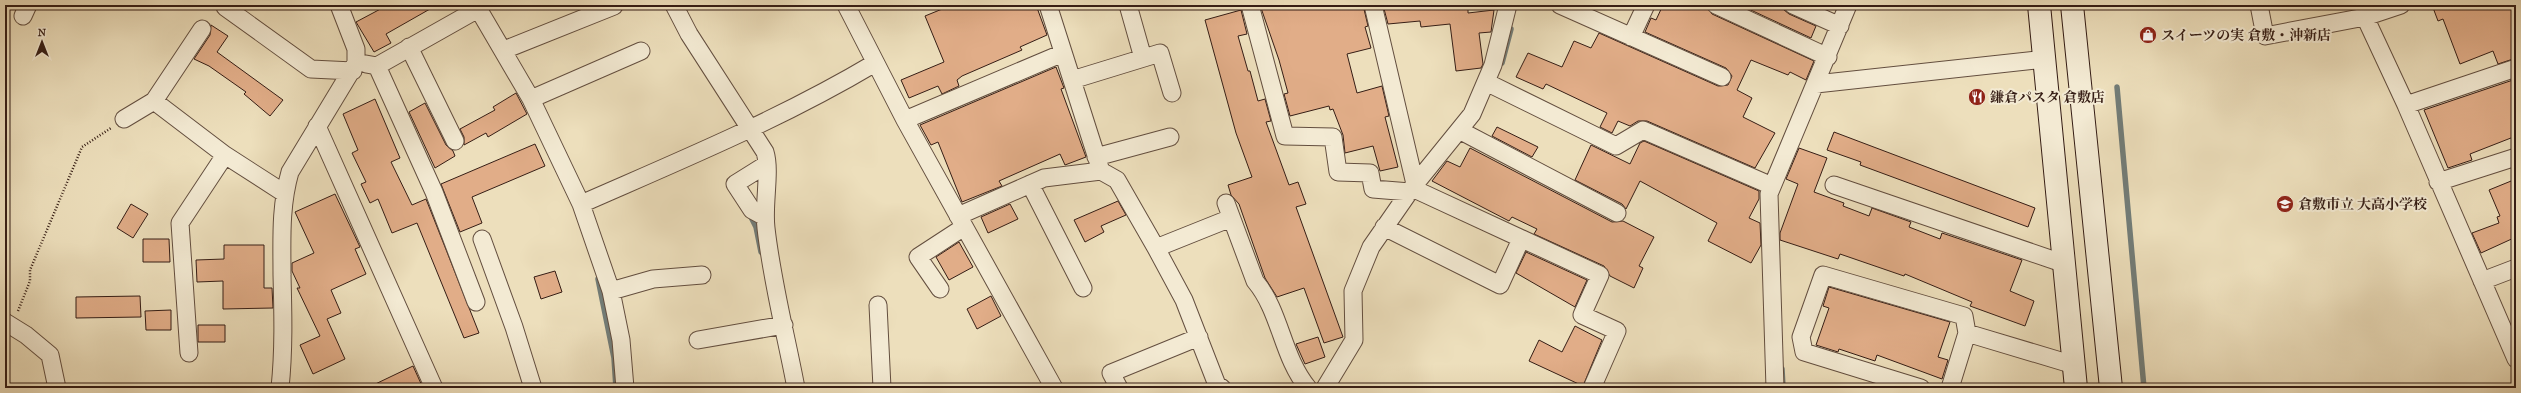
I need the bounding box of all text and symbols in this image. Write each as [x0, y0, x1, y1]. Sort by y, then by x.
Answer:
north arrow [22, 22, 62, 62]
shop icon: スイーツの実 倉敷・沖新店 [2138, 25, 2158, 45]
text: N [38, 26, 47, 39]
place label: スイーツの実 倉敷・沖新店 [2161, 27, 2331, 44]
restaurant icon: 鎌倉パスタ 倉敷店 [1967, 87, 1987, 107]
place label: 鎌倉パスタ 倉敷店 [1990, 89, 2105, 106]
school or university icon: 倉敷市立 大高小学校 [2275, 194, 2295, 214]
place label: 倉敷市立 大高小学校 [2298, 196, 2427, 213]

